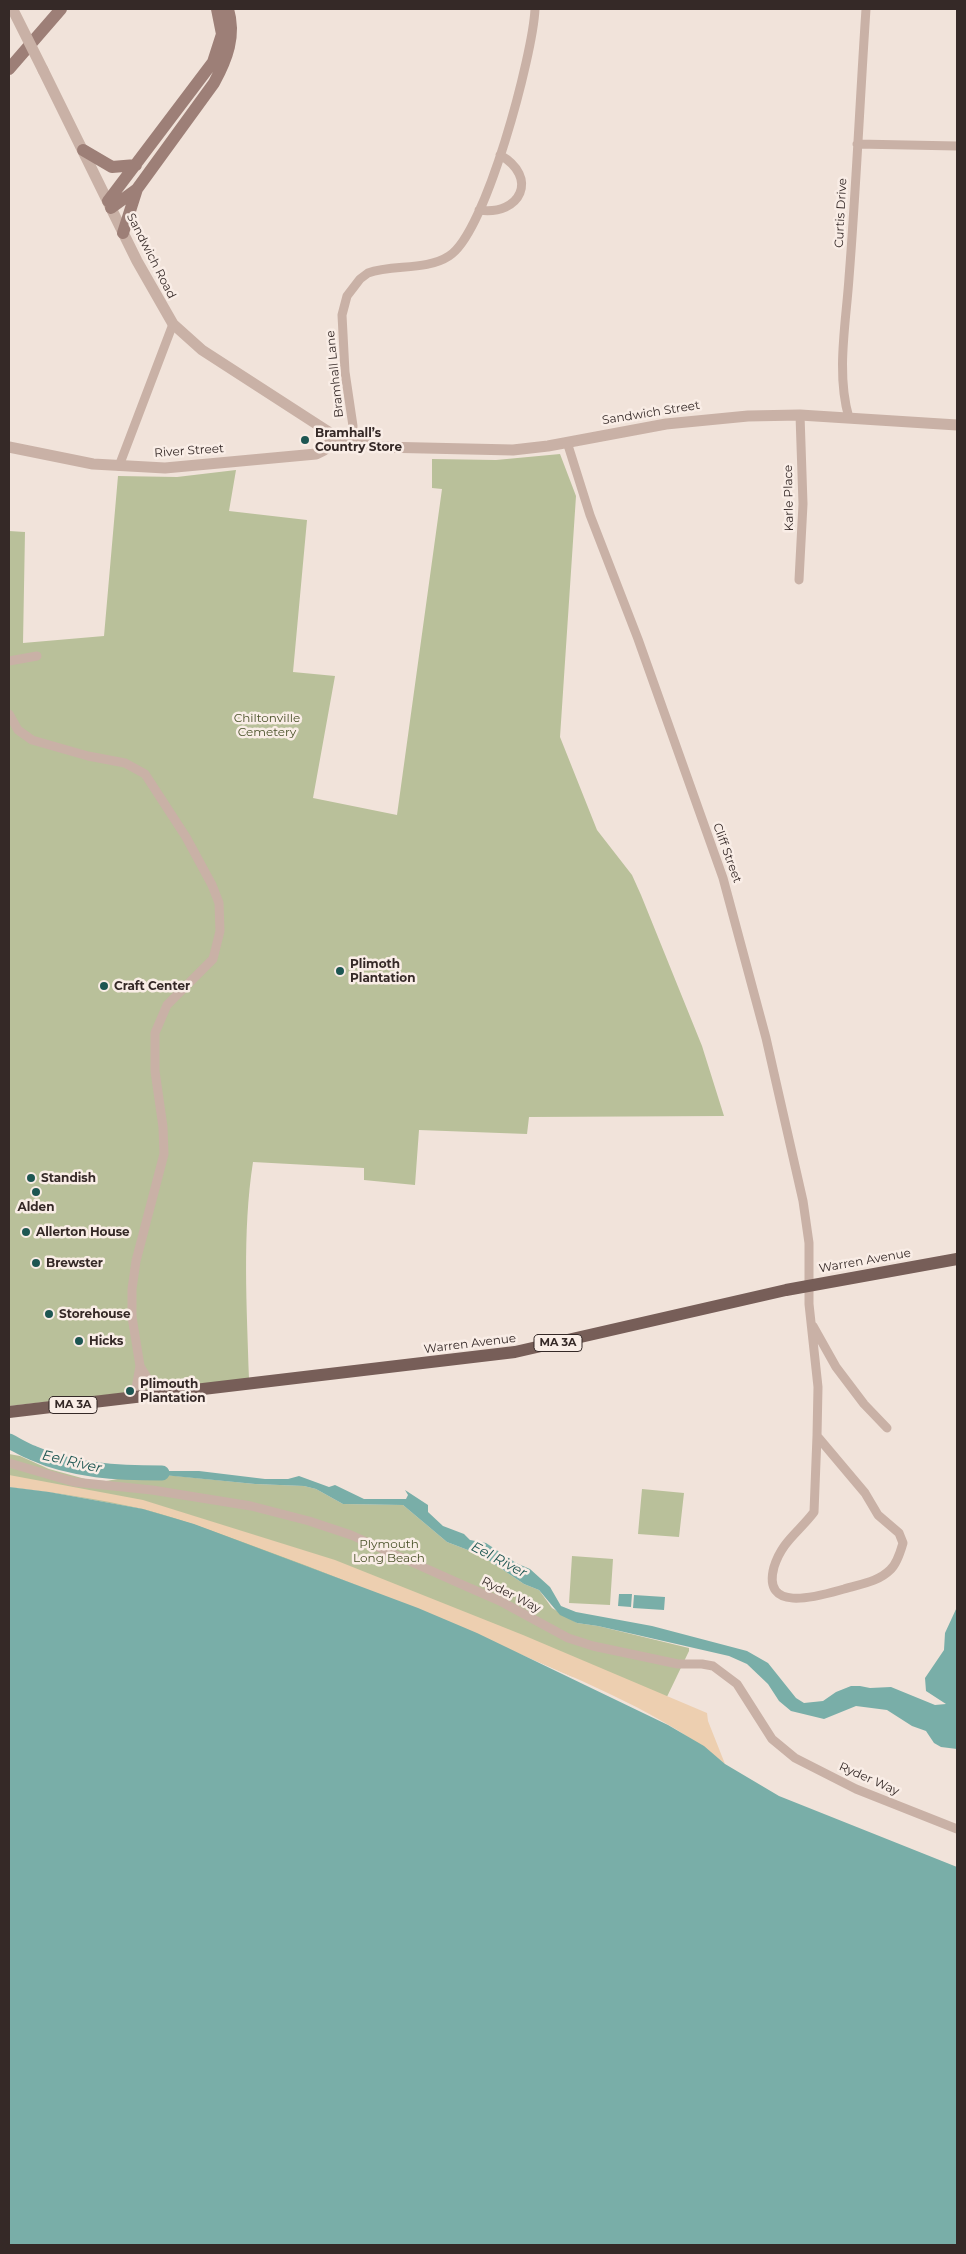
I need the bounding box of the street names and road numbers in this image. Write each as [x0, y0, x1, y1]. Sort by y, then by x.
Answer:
street label: Curtis Drive [832, 178, 850, 248]
street label: Sandwich Road [123, 211, 179, 301]
street label: Bramhall Lane [323, 330, 347, 418]
street label: Sandwich Street [601, 398, 701, 428]
street label: River Street [154, 441, 224, 461]
street label: Karle Place [781, 465, 797, 531]
street label: Cliff Street [710, 821, 744, 885]
street label: Warren Avenue [818, 1246, 912, 1276]
street label: Warren Avenue [423, 1331, 517, 1357]
road number: MA 3A [534, 1335, 582, 1352]
road number: MA 3A [49, 1396, 97, 1414]
street label: Ryder Way [479, 1574, 543, 1616]
street label: Ryder Way [837, 1759, 901, 1799]

